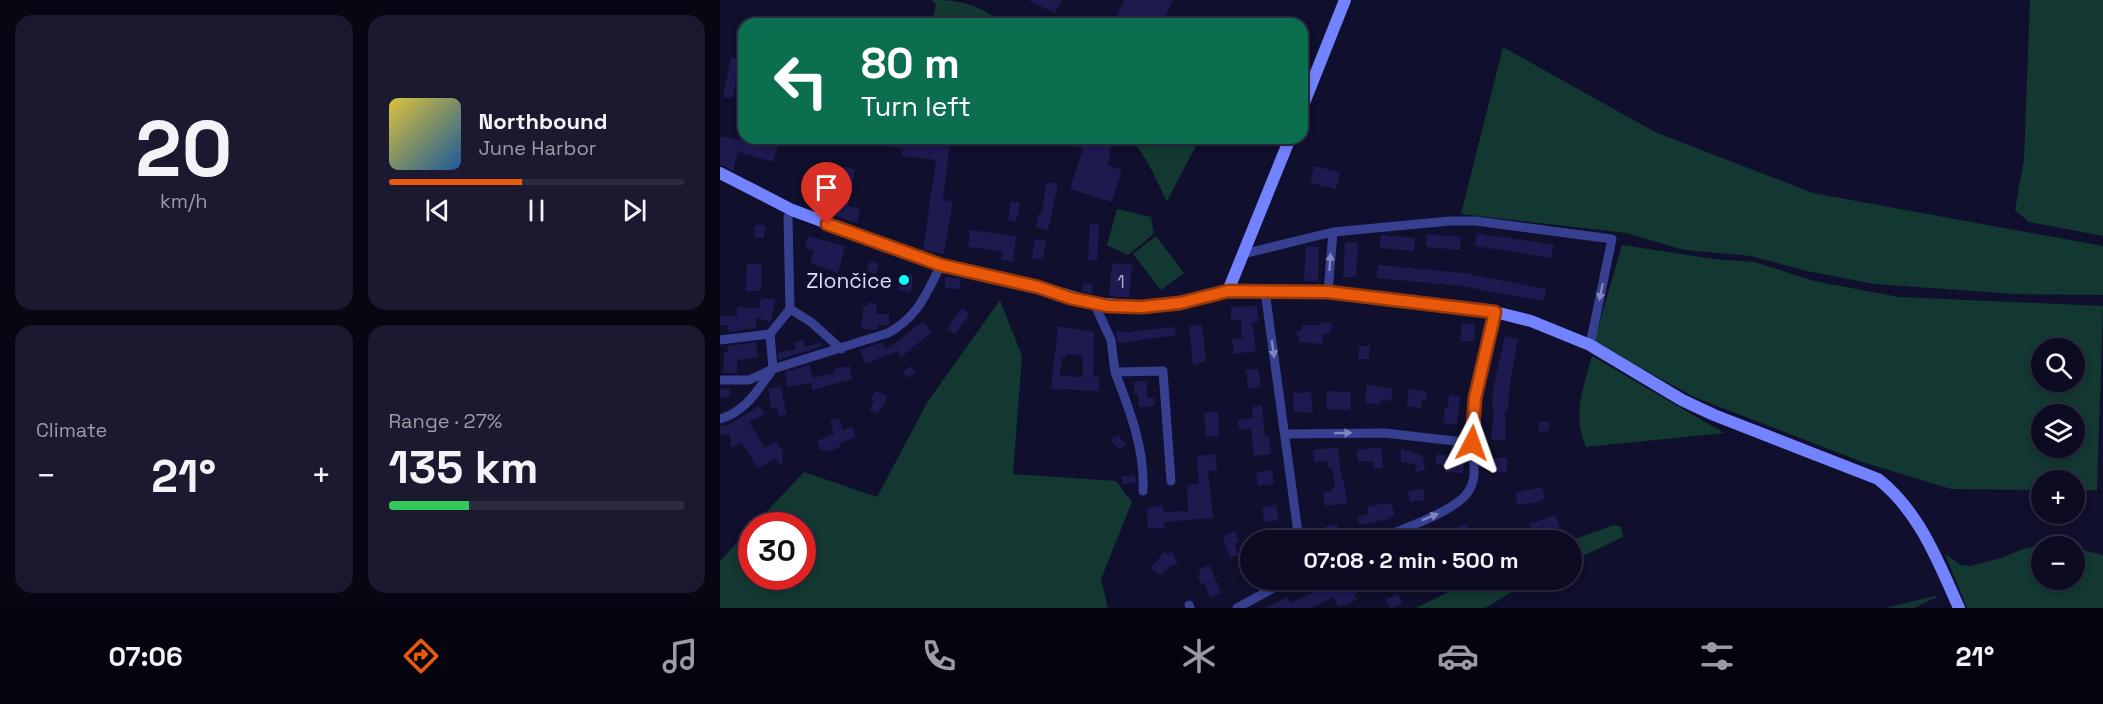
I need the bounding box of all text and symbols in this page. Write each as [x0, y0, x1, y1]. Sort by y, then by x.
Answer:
text: 80 m [861, 37, 960, 90]
icon: left [762, 42, 840, 120]
text: Turn left [861, 89, 971, 124]
text: 20 [135, 99, 232, 199]
text: Northbound [479, 107, 608, 135]
text: June Harbor [479, 135, 596, 161]
pin [801, 162, 852, 224]
icon: arrive [810, 171, 843, 204]
text: km/h [160, 188, 208, 214]
icon: previous [421, 194, 454, 227]
icon: pause [520, 194, 553, 227]
icon: next [618, 194, 651, 227]
one-way arrow [1326, 253, 1335, 272]
place label: Zlončice [806, 267, 892, 294]
house number: 1 [1117, 270, 1125, 293]
marker: Zlončice [897, 273, 911, 287]
one-way arrow [1596, 283, 1605, 302]
map controls [2031, 338, 2085, 590]
button: search [2031, 338, 2085, 392]
one-way arrow [1268, 340, 1278, 359]
button: layers [2031, 404, 2085, 458]
text: Range · 27% [389, 408, 502, 434]
position arrow [1440, 411, 1504, 475]
text: Climate [36, 417, 107, 443]
one-way arrow [1334, 428, 1353, 438]
text: 135 km [389, 439, 538, 496]
text: 21° [151, 448, 216, 505]
text: − [36, 455, 56, 497]
text: + [311, 455, 332, 497]
button: + [2031, 470, 2085, 524]
speed limit sign: 30 [738, 512, 816, 590]
one-way arrow [1421, 512, 1439, 521]
button: − [2031, 536, 2085, 590]
text: 07:08 · 2 min · 500 m [1304, 546, 1518, 574]
icon: directions [400, 635, 442, 677]
icon: music [659, 635, 701, 677]
icon: phone [918, 635, 960, 677]
icon: climate [1178, 635, 1220, 677]
icon: car [1437, 635, 1479, 677]
icon: filters [1696, 635, 1738, 677]
text: 07:06 [109, 639, 183, 674]
text: 21° [1955, 639, 1994, 674]

